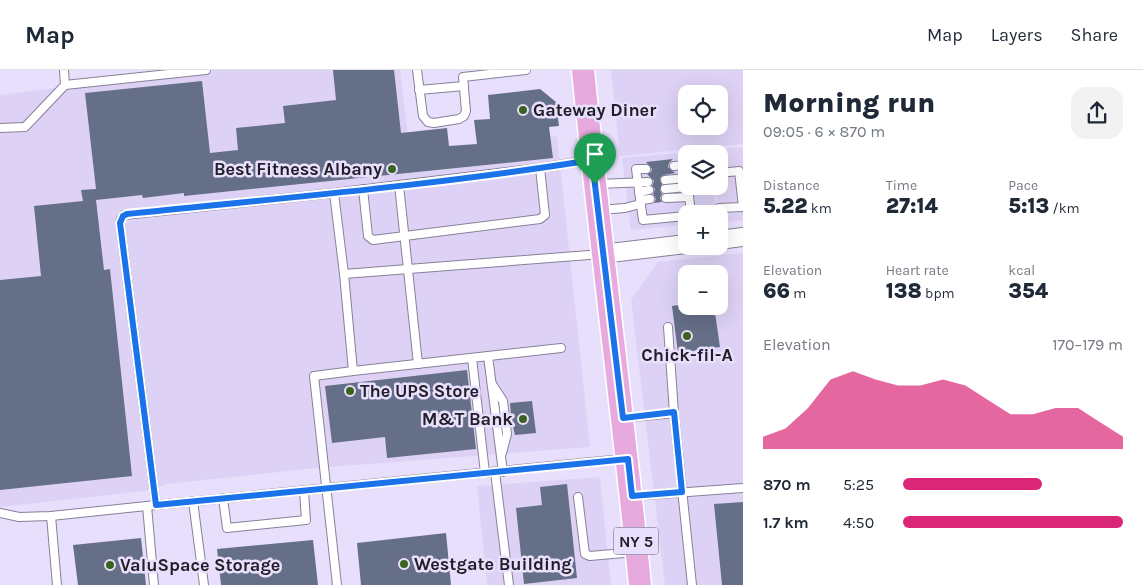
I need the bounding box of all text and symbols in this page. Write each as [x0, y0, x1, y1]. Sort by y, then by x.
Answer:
text: Map [25, 21, 75, 49]
text: Map [927, 24, 963, 46]
text: Layers [991, 24, 1043, 46]
text: Share [1071, 24, 1118, 46]
map controls [678, 85, 728, 315]
button: locate [678, 85, 728, 135]
text: Morning run [763, 86, 935, 119]
button: share [1071, 87, 1123, 139]
place label: Gateway Diner [533, 99, 656, 121]
marker: Gateway Diner [517, 104, 529, 116]
text: 09:05 · 6 × 870 m [763, 122, 885, 141]
pin [574, 133, 616, 184]
icon: arrive [581, 140, 609, 168]
button: layers [678, 145, 728, 195]
place label: Best Fitness Albany [214, 158, 382, 180]
marker: Best Fitness Albany [386, 163, 398, 175]
text: Distance [763, 177, 820, 194]
text: Time [886, 177, 917, 194]
text: Pace [1008, 177, 1038, 194]
text: 5.22 [763, 194, 807, 218]
text: 27:14 [886, 194, 938, 218]
text: 5:13 [1008, 194, 1049, 218]
text: km [807, 200, 832, 217]
text: /km [1049, 200, 1080, 217]
button: + [678, 205, 728, 255]
text: Elevation [763, 262, 822, 279]
text: Heart rate [886, 262, 949, 279]
text: kcal [1008, 262, 1035, 279]
button: − [678, 265, 728, 315]
text: 66 [763, 279, 790, 303]
text: 138 [886, 279, 922, 303]
text: 354 [1008, 279, 1048, 303]
text: m [790, 285, 806, 302]
text: bpm [922, 285, 955, 302]
marker: Chick-fil-A [681, 330, 693, 342]
text: Elevation [763, 335, 831, 354]
text: 170–179 m [1052, 335, 1123, 354]
place label: Chick-fil-A [641, 344, 733, 366]
place label: The UPS Store [360, 380, 479, 402]
marker: The UPS Store [344, 385, 356, 397]
place label: M&T Bank [422, 408, 513, 430]
marker: M&T Bank [517, 413, 529, 425]
text: 870 m [763, 475, 811, 494]
text: 5:25 [843, 475, 874, 494]
text: 1.7 km [763, 513, 809, 532]
text: 4:50 [843, 513, 874, 532]
road number: NY 5 [614, 528, 658, 554]
place label: Westgate Building [414, 553, 572, 575]
place label: ValuSpace Storage [120, 554, 280, 576]
marker: Westgate Building [398, 558, 410, 570]
marker: ValuSpace Storage [104, 559, 116, 571]

